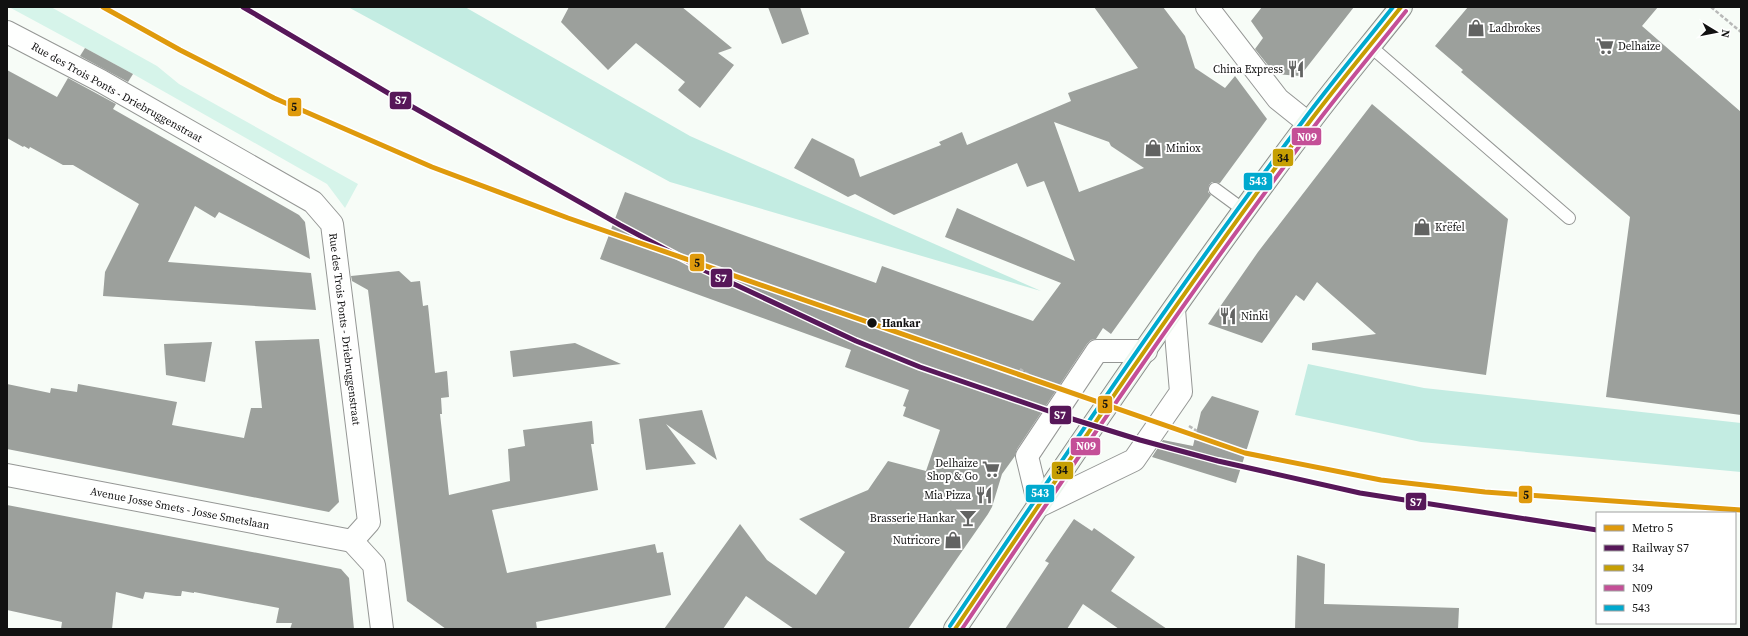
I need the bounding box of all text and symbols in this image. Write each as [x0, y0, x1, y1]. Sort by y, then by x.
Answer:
north arrow [1696, 12, 1736, 52]
shop icon: Ladbrokes [1466, 18, 1486, 38]
place label: Ladbrokes [1489, 21, 1541, 36]
text: N [1717, 28, 1733, 39]
supermarket icon: Delhaize [1595, 36, 1615, 56]
street label: Rue des Trois Ponts - Driebruggenstraat [29, 39, 205, 146]
place label: Delhaize [1618, 39, 1661, 54]
restaurant icon: China Express [1286, 59, 1306, 79]
place label: China Express [1213, 62, 1283, 77]
line badge: S7 [389, 91, 412, 110]
text: S7 [395, 93, 407, 108]
line badge: 5 [287, 97, 302, 117]
text: 5 [291, 100, 297, 115]
line badge: N09 [1291, 127, 1322, 146]
text: N09 [1297, 130, 1317, 145]
shop icon: Miniox [1143, 138, 1163, 158]
place label: Miniox [1166, 141, 1201, 156]
line badge: 34 [1272, 148, 1294, 167]
text: 34 [1277, 151, 1289, 166]
line badge: 543 [1243, 172, 1273, 191]
text: 543 [1249, 174, 1267, 189]
shop icon: Krëfel [1412, 217, 1432, 237]
place label: Krëfel [1435, 220, 1465, 235]
street label: Rue des Trois Ponts - Driebruggenstraat [325, 232, 364, 426]
line badge: 5 [689, 253, 705, 272]
text: 5 [694, 256, 700, 271]
line badge: S7 [710, 268, 733, 288]
text: S7 [715, 271, 727, 286]
restaurant icon: Ninki [1218, 306, 1238, 326]
place label: Ninki [1241, 309, 1268, 324]
marker: Hankar [865, 316, 879, 330]
place label: Hankar [882, 316, 921, 331]
line badge: 5 [1097, 395, 1113, 414]
text: 5 [1102, 397, 1108, 412]
line badge: S7 [1049, 405, 1072, 425]
text: S7 [1054, 408, 1066, 423]
line badge: N09 [1070, 437, 1101, 456]
text: N09 [1076, 439, 1096, 454]
place label: Delhaize Shop & Go [927, 456, 978, 484]
supermarket icon: Delhaize Shop & Go [981, 459, 1001, 479]
line badge: 34 [1051, 461, 1074, 480]
text: 34 [1056, 463, 1068, 478]
street label: Avenue Josse Smets - Josse Smetslaan [89, 484, 271, 533]
line badge: 543 [1025, 484, 1055, 503]
restaurant icon: Mia Pizza [974, 485, 994, 505]
line badge: 5 [1518, 485, 1533, 504]
text: 543 [1031, 486, 1049, 501]
place label: Mia Pizza [924, 488, 971, 503]
text: 5 [1523, 488, 1529, 503]
line badge: S7 [1405, 492, 1427, 511]
text: S7 [1410, 495, 1422, 510]
bar icon: Brasserie Hankar [958, 508, 978, 528]
place label: Brasserie Hankar [870, 511, 955, 526]
legend [1596, 512, 1736, 624]
text: Metro 5 [1632, 520, 1673, 536]
shop icon: Nutricore [943, 530, 963, 550]
place label: Nutricore [893, 533, 940, 548]
text: Railway S7 [1632, 540, 1689, 556]
text: 34 [1632, 560, 1644, 576]
text: N09 [1632, 580, 1653, 596]
text: 543 [1632, 600, 1650, 616]

